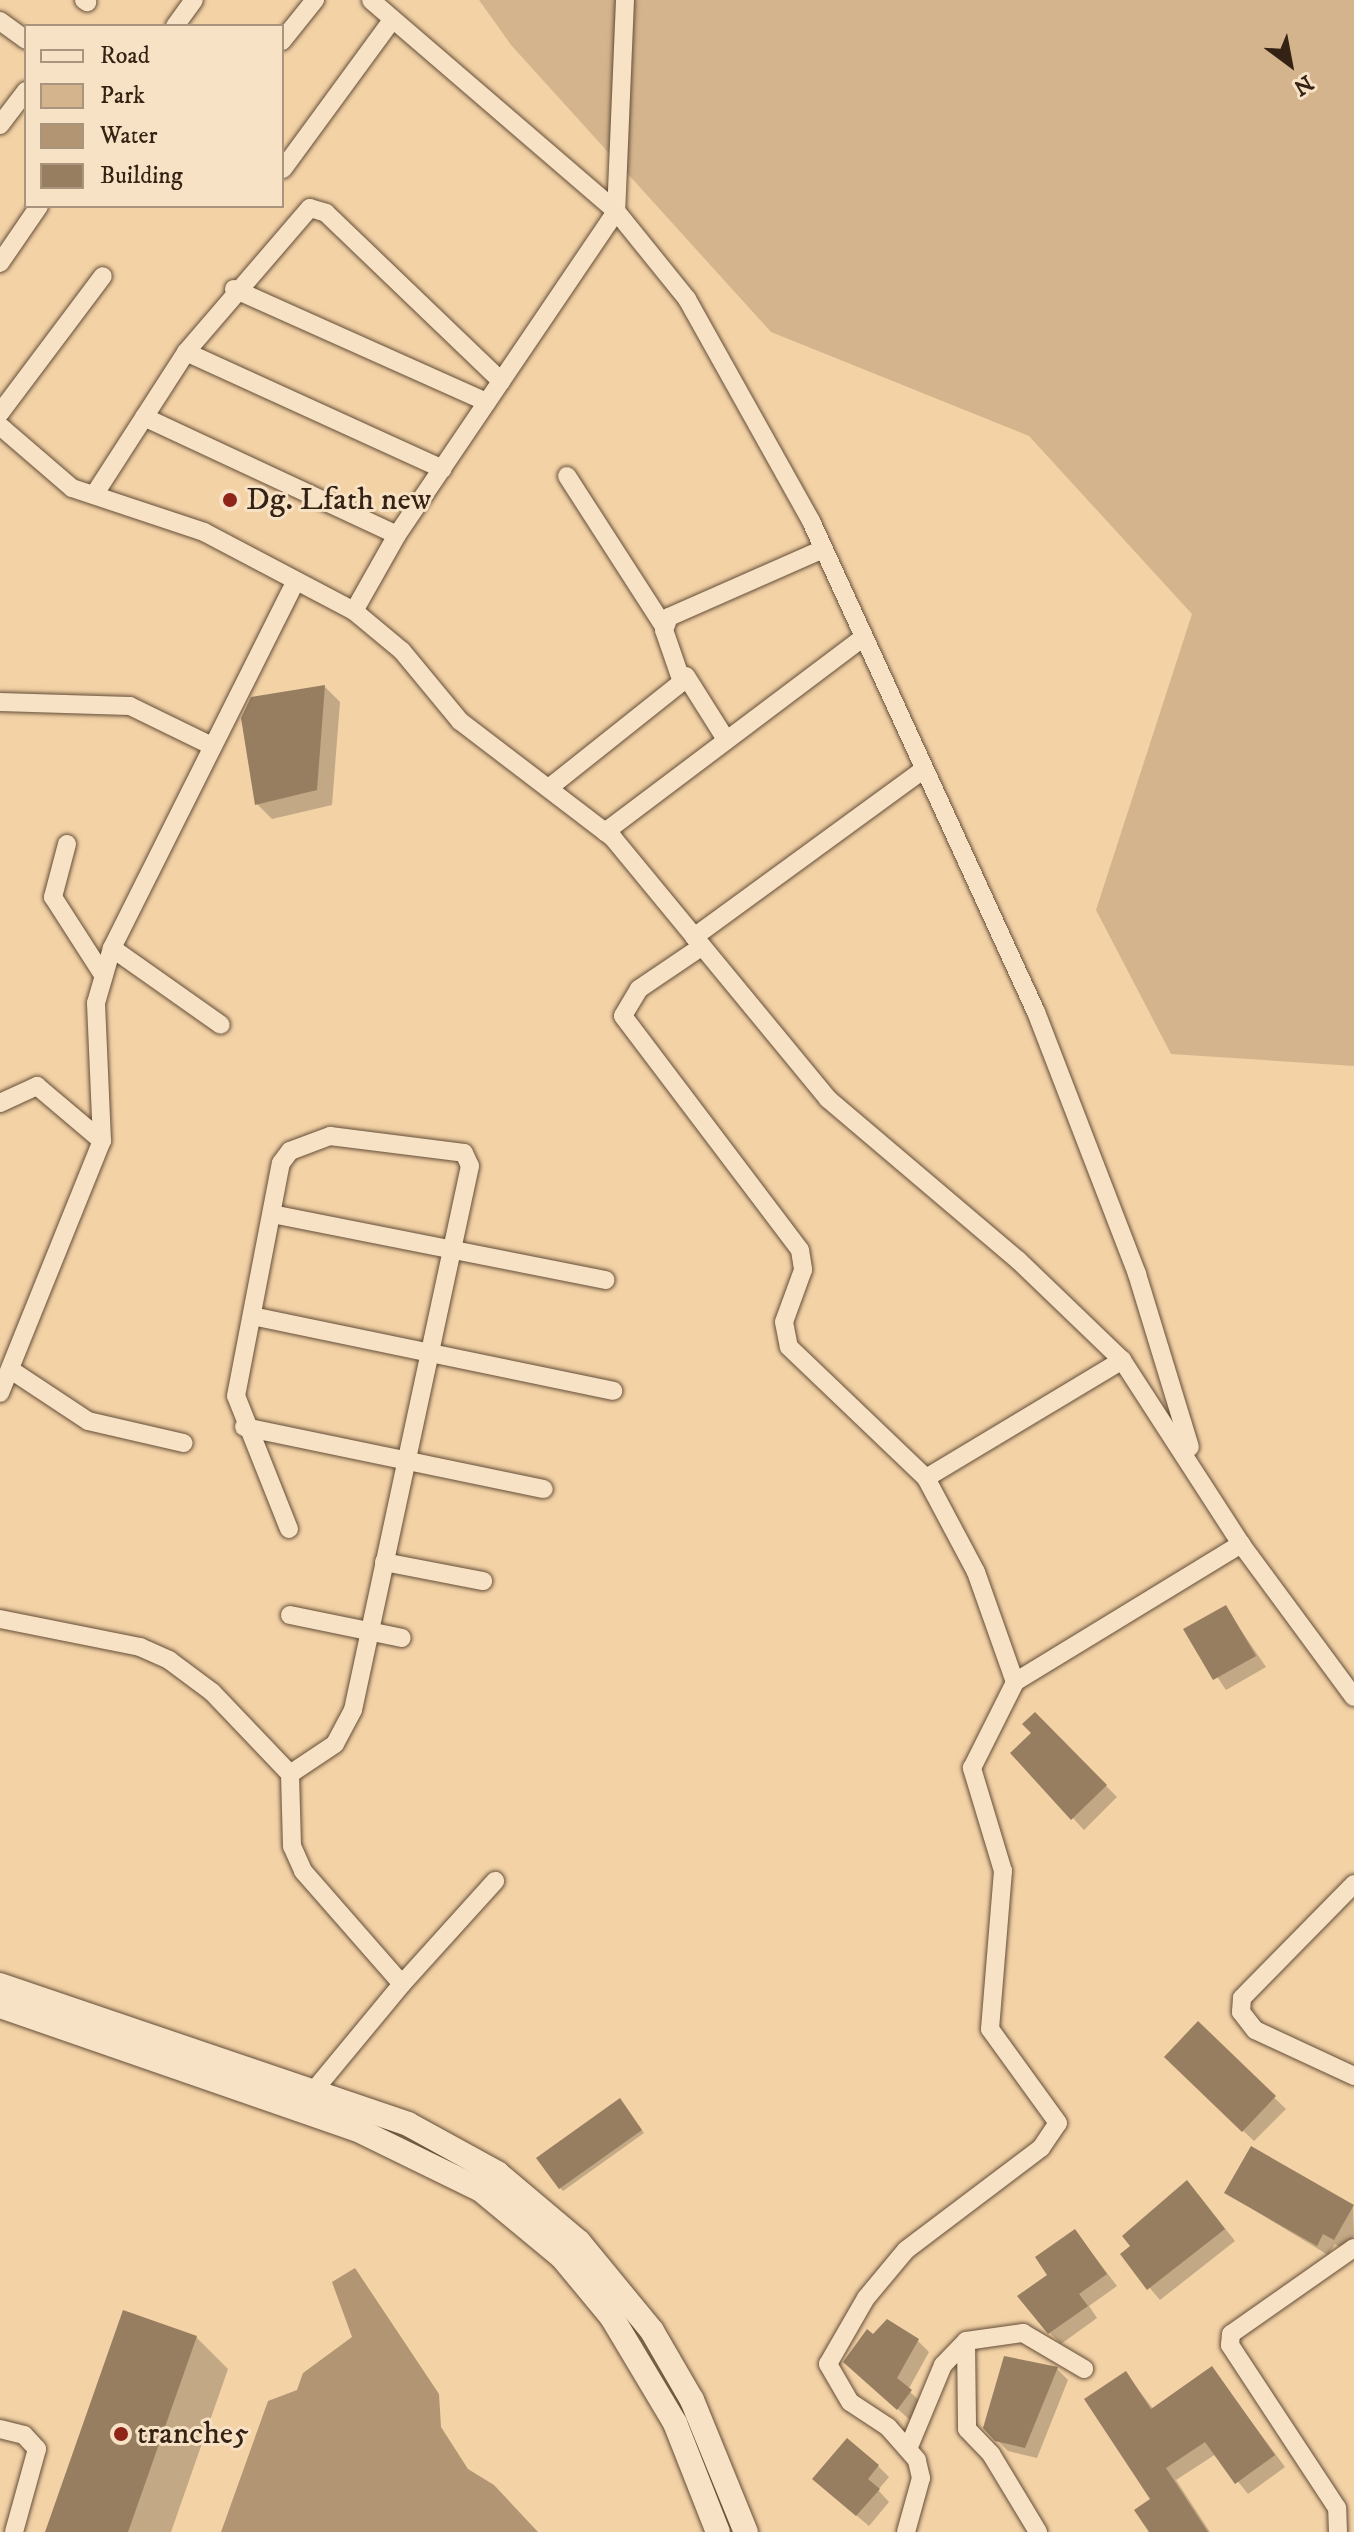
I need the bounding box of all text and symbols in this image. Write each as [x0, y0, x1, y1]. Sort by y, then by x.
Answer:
legend [24, 24, 284, 208]
north arrow [1250, 24, 1330, 104]
text: Road [100, 41, 150, 71]
text: N [1288, 69, 1318, 101]
text: Park [100, 81, 145, 111]
text: Water [100, 121, 157, 151]
text: Building [100, 161, 183, 191]
place label: Dg. Lfath new [246, 481, 431, 519]
marker: Dg. Lfath new [221, 491, 239, 509]
place label: tranche5 [137, 2415, 249, 2453]
marker: tranche5 [112, 2425, 130, 2443]

